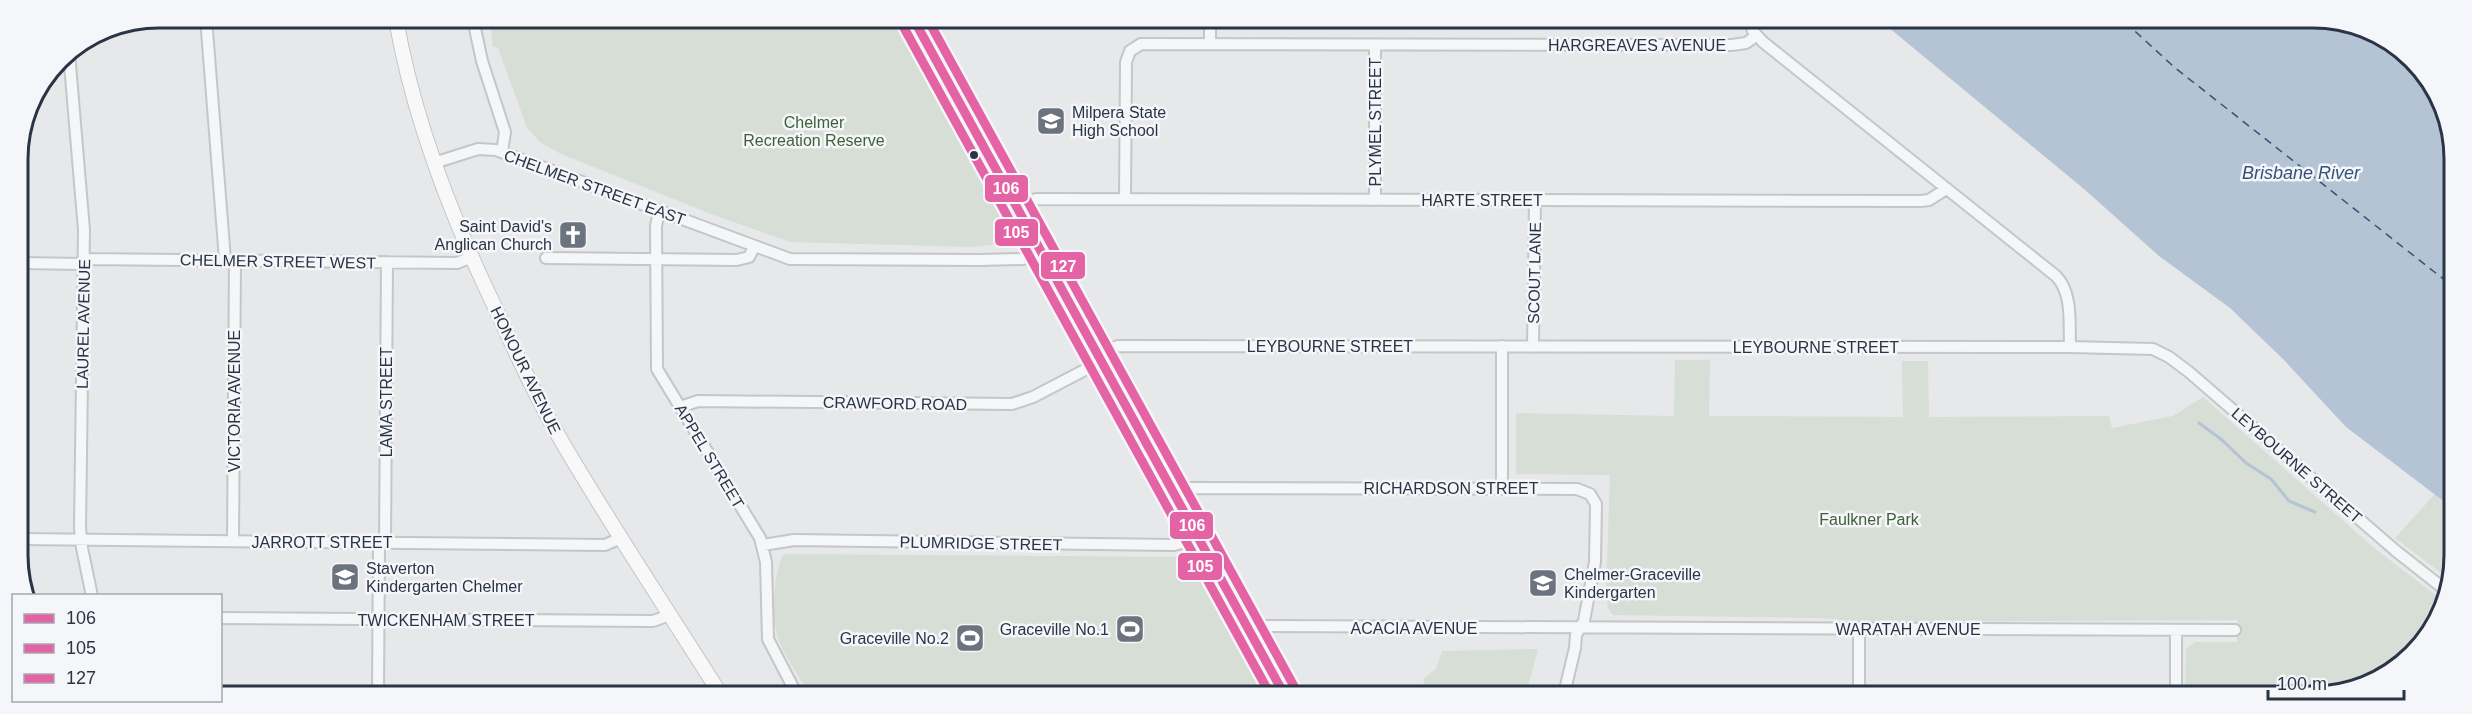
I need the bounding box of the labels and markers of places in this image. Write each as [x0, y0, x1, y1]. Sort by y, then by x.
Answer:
place label: Milpera State High School [1072, 104, 1166, 139]
school or university icon: Milpera State High School [1035, 105, 1067, 137]
unlabelled marker [968, 149, 980, 161]
place label: Saint David's Anglican Church [435, 218, 552, 253]
church icon: Saint David's Anglican Church [557, 219, 589, 251]
place label: Staverton Kindergarten Chelmer [366, 560, 523, 595]
school or university icon: Staverton Kindergarten Chelmer [329, 561, 361, 593]
place label: Chelmer-Graceville Kindergarten [1564, 566, 1701, 601]
school or university icon: Chelmer-Graceville Kindergarten [1527, 567, 1559, 599]
sports icon: Graceville No.1 [1114, 613, 1146, 645]
place label: Graceville No.1 [1000, 621, 1109, 638]
sports icon: Graceville No.2 [954, 622, 986, 654]
place label: Graceville No.2 [840, 630, 949, 647]

